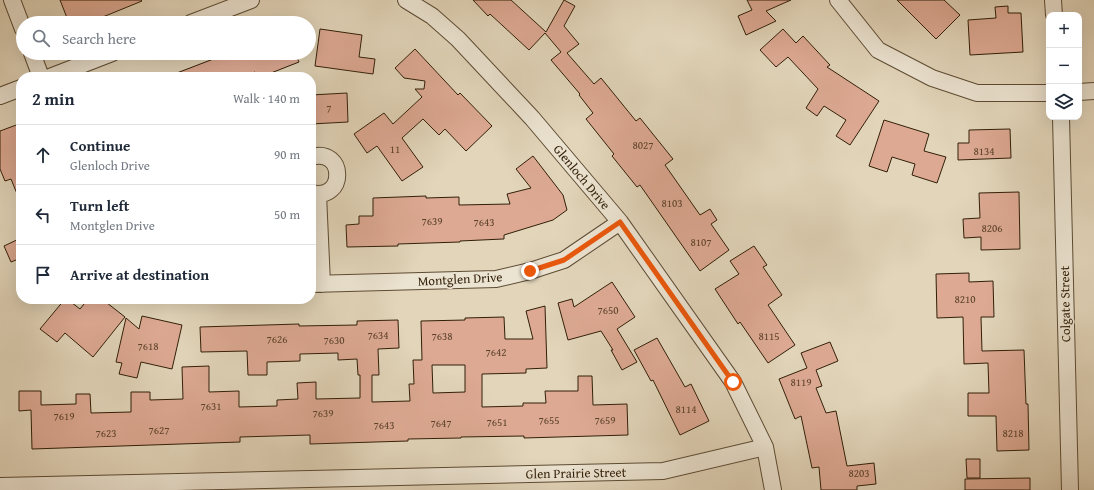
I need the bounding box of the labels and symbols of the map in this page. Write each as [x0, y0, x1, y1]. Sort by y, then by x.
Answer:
house number: 7 [326, 100, 332, 116]
house number: 8027 [632, 137, 654, 153]
street label: Glenloch Drive [549, 140, 615, 214]
house number: 11 [390, 141, 400, 157]
house number: 8134 [973, 143, 995, 159]
house number: 8103 [661, 195, 683, 211]
house number: 7639 [421, 213, 443, 229]
house number: 7643 [473, 214, 495, 230]
house number: 8206 [981, 220, 1003, 236]
house number: 8107 [690, 234, 712, 250]
route end [521, 262, 539, 280]
street label: Colgate Street [1055, 265, 1075, 342]
street label: Montglen Drive [417, 267, 503, 291]
house number: 8210 [954, 291, 976, 307]
house number: 7650 [597, 302, 619, 318]
house number: 7634 [367, 327, 389, 343]
house number: 7638 [431, 328, 453, 344]
house number: 8115 [758, 328, 780, 344]
house number: 7626 [266, 331, 288, 347]
house number: 7630 [323, 332, 345, 348]
house number: 7618 [137, 338, 159, 354]
house number: 7642 [485, 344, 507, 360]
route start [724, 373, 742, 391]
house number: 8119 [790, 374, 812, 390]
house number: 7631 [200, 398, 222, 414]
house number: 8114 [675, 401, 697, 417]
house number: 7639 [312, 405, 334, 421]
house number: 7619 [53, 408, 75, 424]
house number: 7655 [538, 412, 560, 428]
house number: 7659 [594, 412, 616, 428]
house number: 7651 [486, 414, 508, 430]
house number: 7647 [430, 415, 452, 431]
house number: 7643 [373, 417, 395, 433]
house number: 7627 [148, 422, 170, 438]
house number: 7623 [95, 425, 117, 441]
house number: 8218 [1002, 425, 1024, 441]
street label: Glen Prairie Street [526, 463, 627, 483]
house number: 8203 [848, 465, 870, 481]

